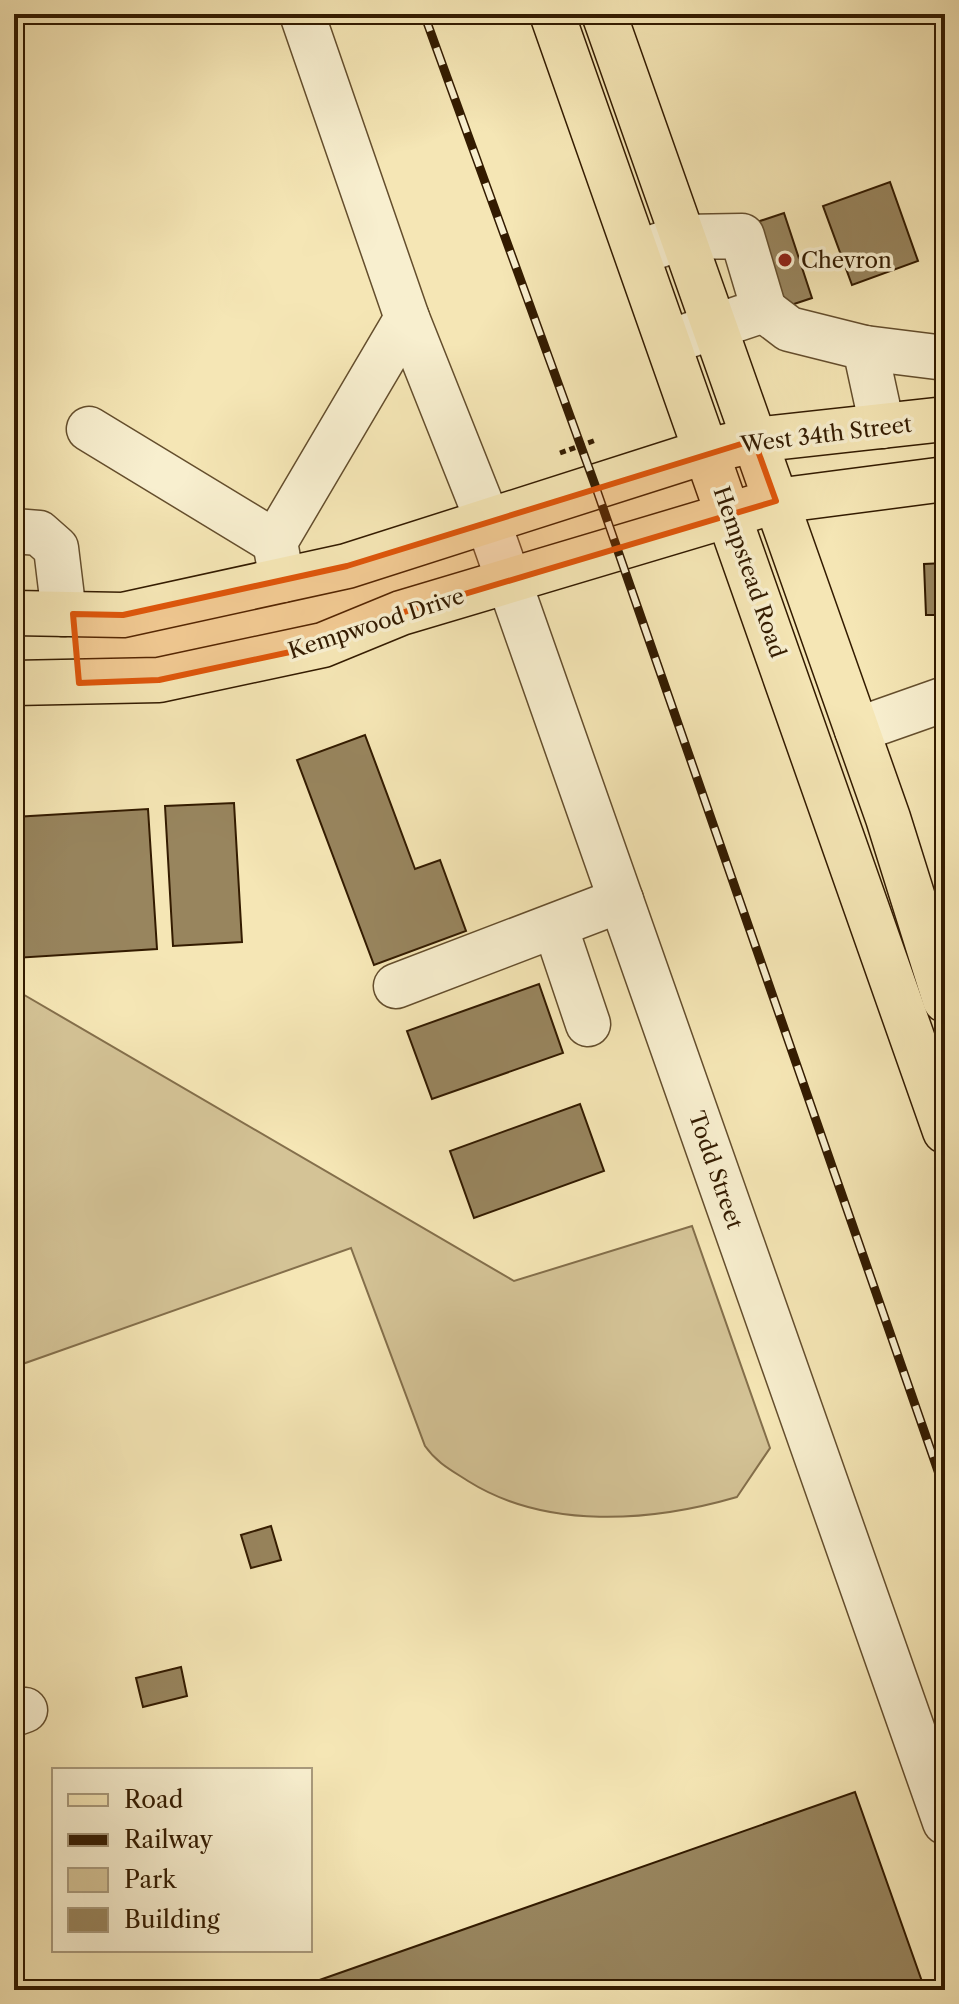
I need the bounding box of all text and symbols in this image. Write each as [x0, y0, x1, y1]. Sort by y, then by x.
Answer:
place label: Chevron [801, 247, 892, 274]
marker: Chevron [776, 251, 794, 269]
street label: West 34th Street [738, 411, 913, 459]
street label: Hempstead Road [708, 483, 792, 661]
street label: Kempwood Drive [285, 582, 468, 665]
street label: Todd Street [683, 1108, 748, 1233]
legend [52, 1768, 312, 1952]
text: Road [124, 1785, 184, 1814]
text: Railway [124, 1825, 214, 1854]
text: Park [124, 1865, 177, 1894]
text: Building [124, 1905, 220, 1934]

